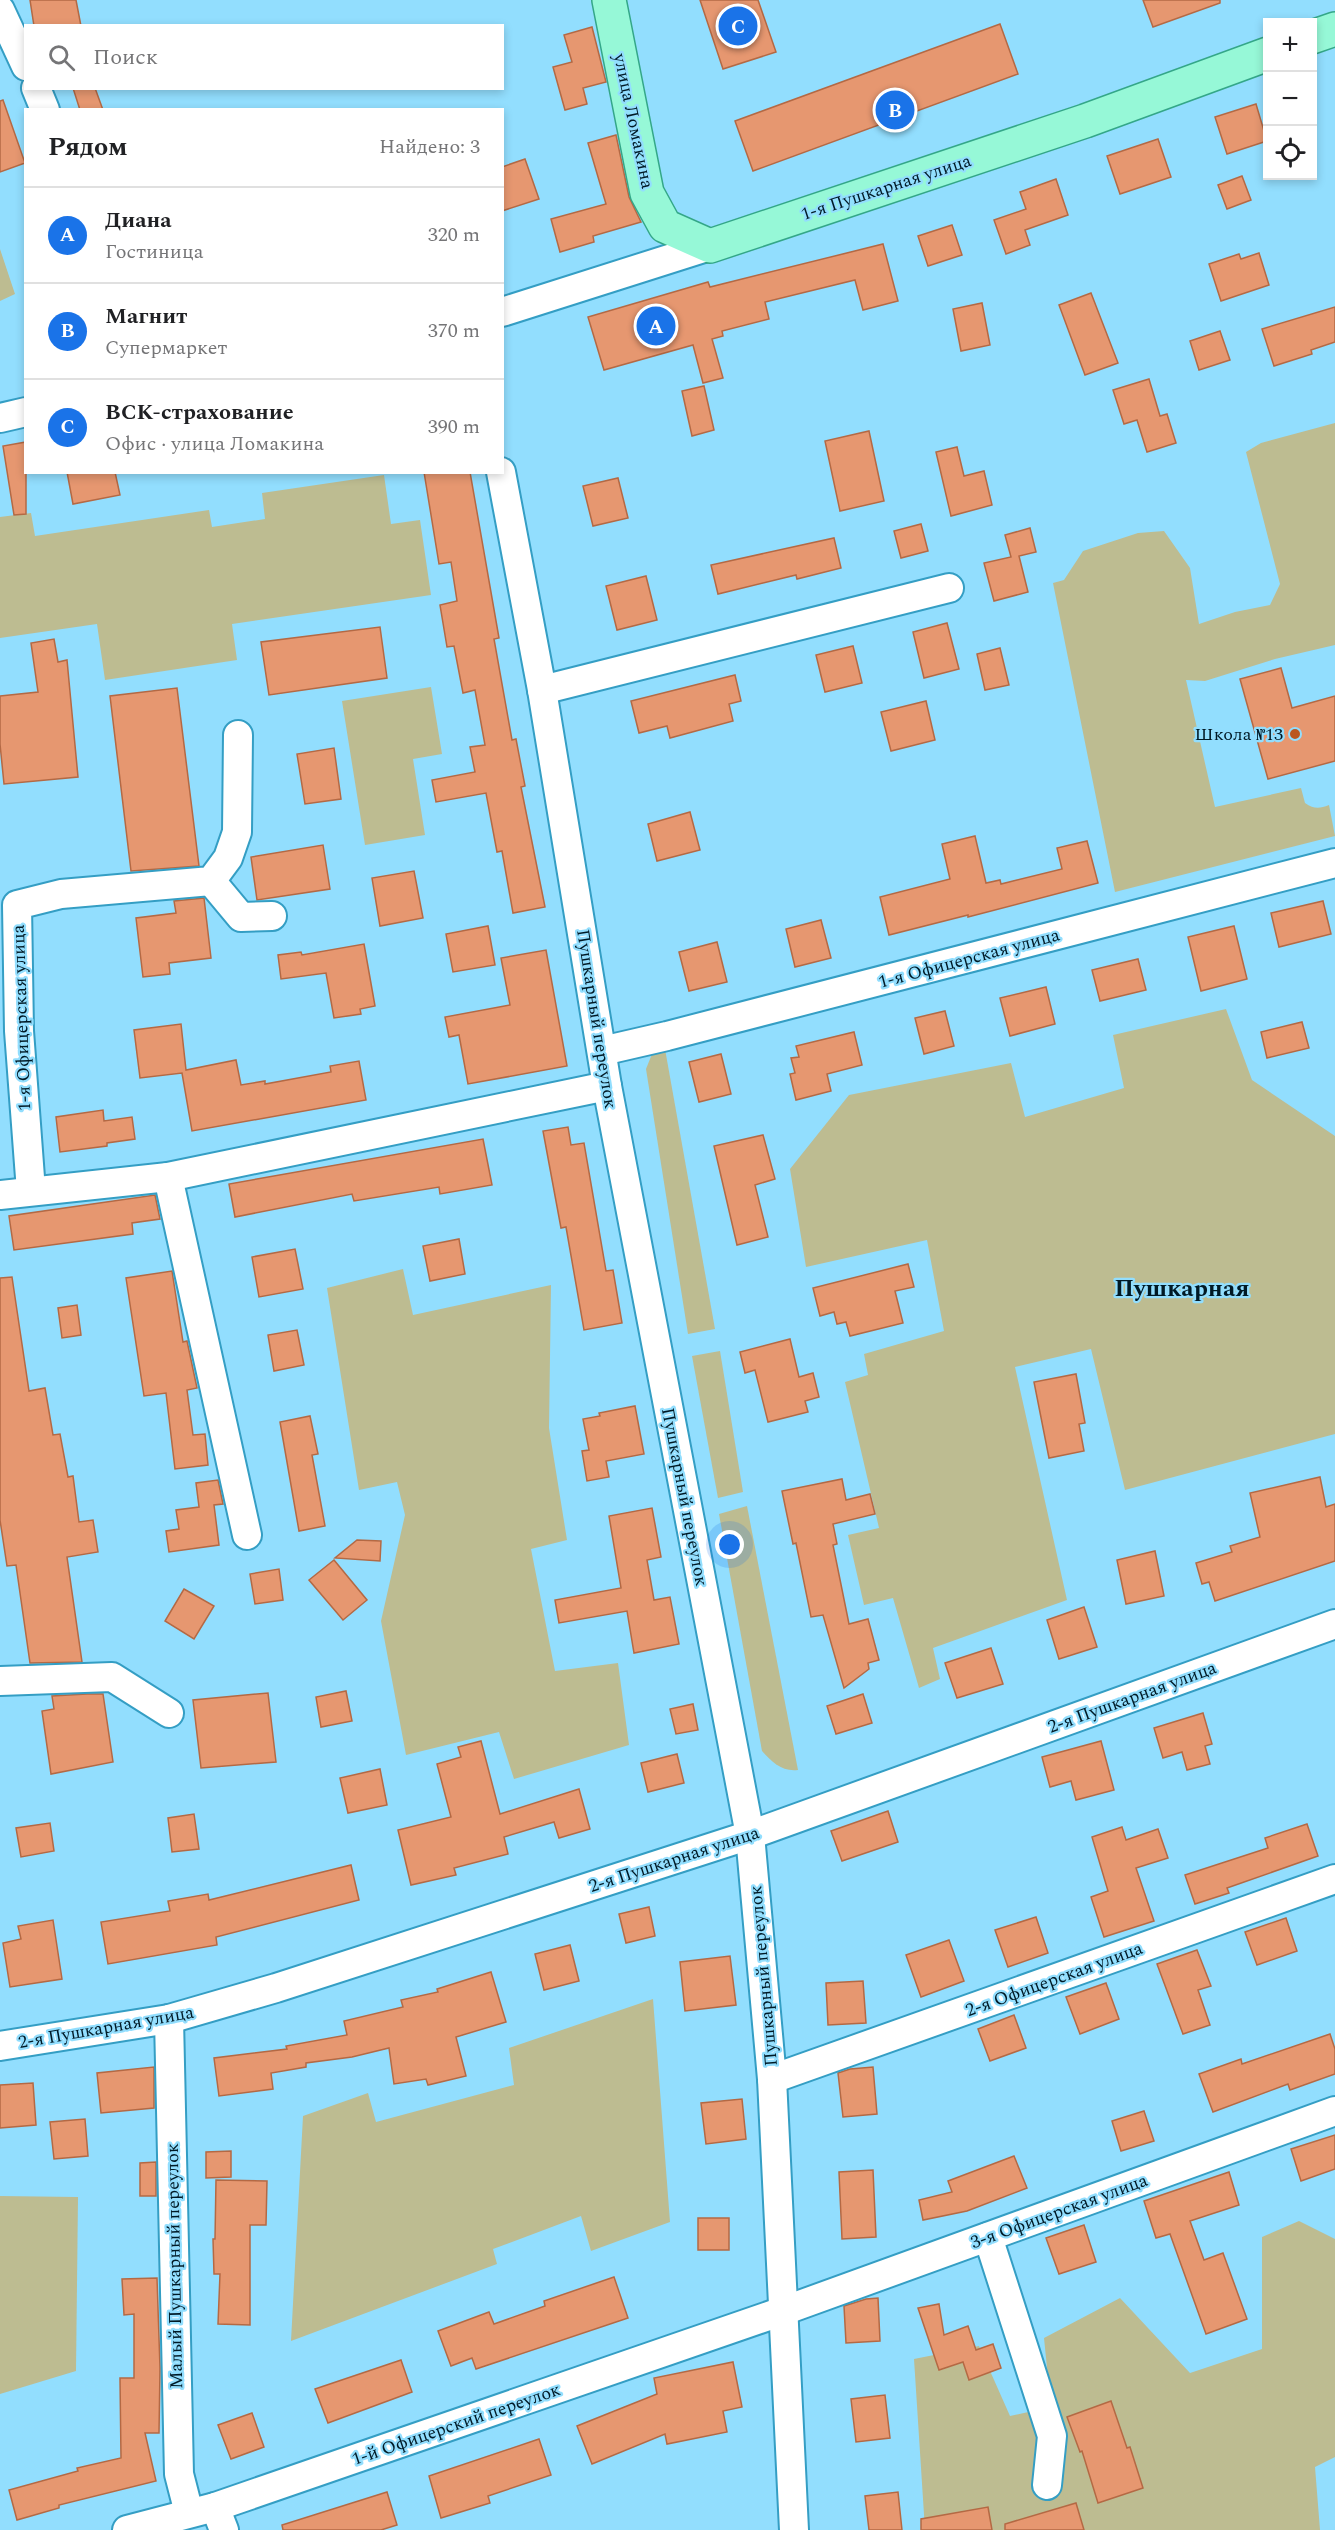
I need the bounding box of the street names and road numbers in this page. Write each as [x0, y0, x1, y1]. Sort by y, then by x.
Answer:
street label: улица Ломакина [606, 50, 661, 191]
street label: 1-я Пушкарная улица [797, 147, 975, 228]
street label: 1-я Офицерская улица [875, 921, 1063, 996]
street label: 1-я Офицерская улица [5, 924, 38, 1112]
street label: Пушкарный переулок [569, 927, 624, 1111]
street label: Пушкарный переулок [654, 1405, 715, 1589]
street label: 2-я Пушкарная улица [1044, 1654, 1221, 1741]
street label: 2-я Пушкарная улица [585, 1819, 763, 1900]
street label: Пушкарный переулок [742, 1884, 785, 2067]
street label: 2-я Офицерская улица [962, 1935, 1147, 2024]
street label: 2-я Пушкарная улица [16, 1999, 196, 2056]
street label: Малый Пушкарный переулок [159, 2143, 190, 2389]
street label: 3-я Офицерская улица [967, 2167, 1152, 2256]
street label: 1-й Офицерский переулок [348, 2376, 564, 2473]

